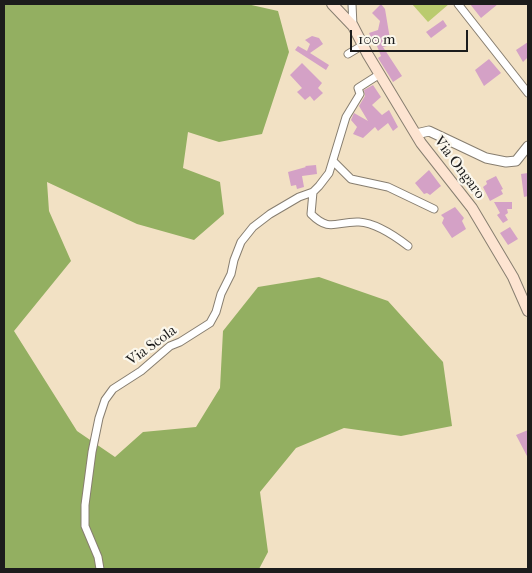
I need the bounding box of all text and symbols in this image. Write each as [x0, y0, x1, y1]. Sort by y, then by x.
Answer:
scale bar [352, 20, 470, 52]
text: 100 m [358, 30, 396, 48]
street label: Via Ongaro [430, 133, 488, 203]
street label: Via Scola [124, 322, 180, 370]

